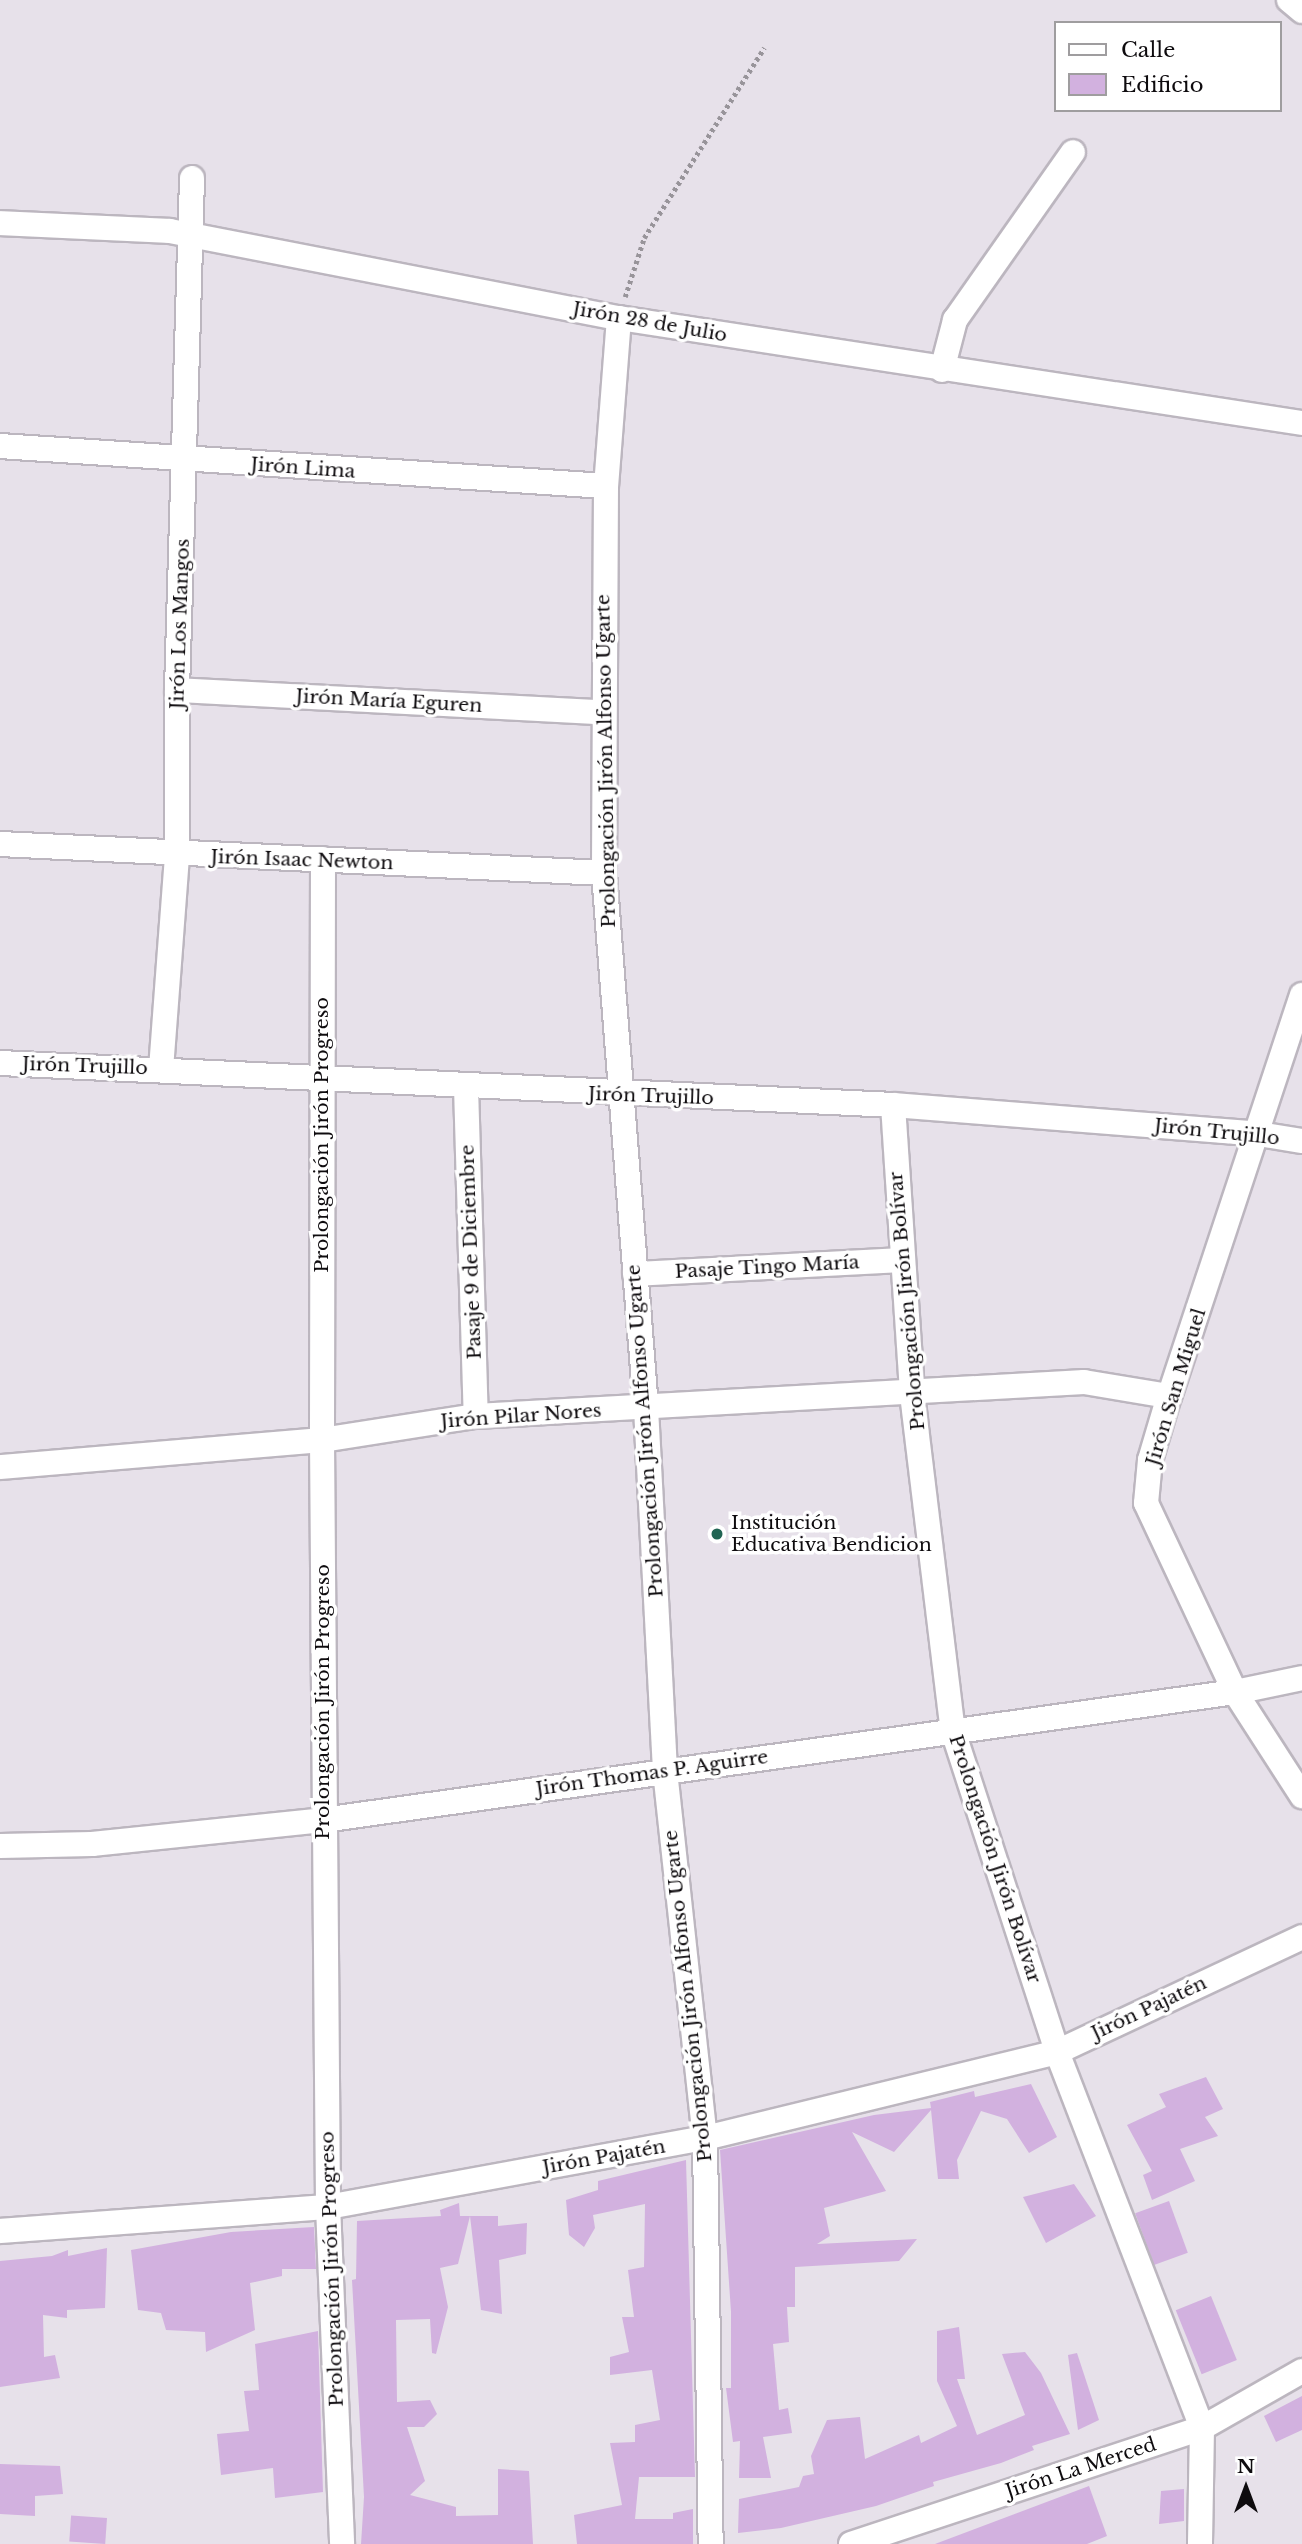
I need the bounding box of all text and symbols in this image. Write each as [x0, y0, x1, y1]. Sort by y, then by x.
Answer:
legend [1054, 21, 1281, 112]
text: Calle [1121, 37, 1175, 63]
text: Edificio [1121, 72, 1203, 98]
street label: Jirón 28 de Julio [571, 297, 729, 347]
street label: Jirón Lima [250, 453, 356, 483]
street label: Jirón Los Mangos [166, 538, 194, 710]
street label: Prolongación Jirón Alfonso Ugarte [592, 594, 620, 928]
street label: Jirón María Eguren [295, 685, 483, 717]
street label: Jirón Isaac Newton [210, 845, 394, 875]
street label: Prolongación Jirón Progreso [311, 997, 333, 1273]
street label: Jirón Trujillo [22, 1052, 148, 1080]
street label: Jirón Trujillo [588, 1082, 714, 1110]
street label: Jirón Trujillo [1153, 1114, 1281, 1150]
street label: Pasaje 9 de Diciembre [456, 1144, 486, 1360]
street label: Prolongación Jirón Bolívar [884, 1171, 930, 1431]
street label: Pasaje Tingo María [674, 1251, 860, 1283]
street label: Prolongación Jirón Alfonso Ugarte [622, 1263, 668, 1599]
street label: Jirón San Miguel [1141, 1306, 1211, 1468]
street label: Jirón Pilar Nores [440, 1399, 602, 1433]
place label: Institución Educativa Bendicion [731, 1512, 932, 1556]
marker: Institución Educativa Bendicion [709, 1526, 725, 1542]
street label: Prolongación Jirón Progreso [312, 1564, 334, 1840]
street label: Prolongación Jirón Bolívar [944, 1732, 1046, 1986]
street label: Jirón Thomas P. Aguirre [534, 1745, 770, 1801]
street label: Prolongación Jirón Alfonso Ugarte [659, 1829, 717, 2163]
street label: Jirón Pajatén [1088, 1971, 1210, 2045]
street label: Prolongación Jirón Progreso [316, 2131, 348, 2407]
street label: Jirón Pajatén [541, 2135, 667, 2179]
street label: Jirón La Merced [1003, 2433, 1159, 2503]
north arrow [1211, 2453, 1281, 2523]
text: N [1237, 2455, 1255, 2478]

